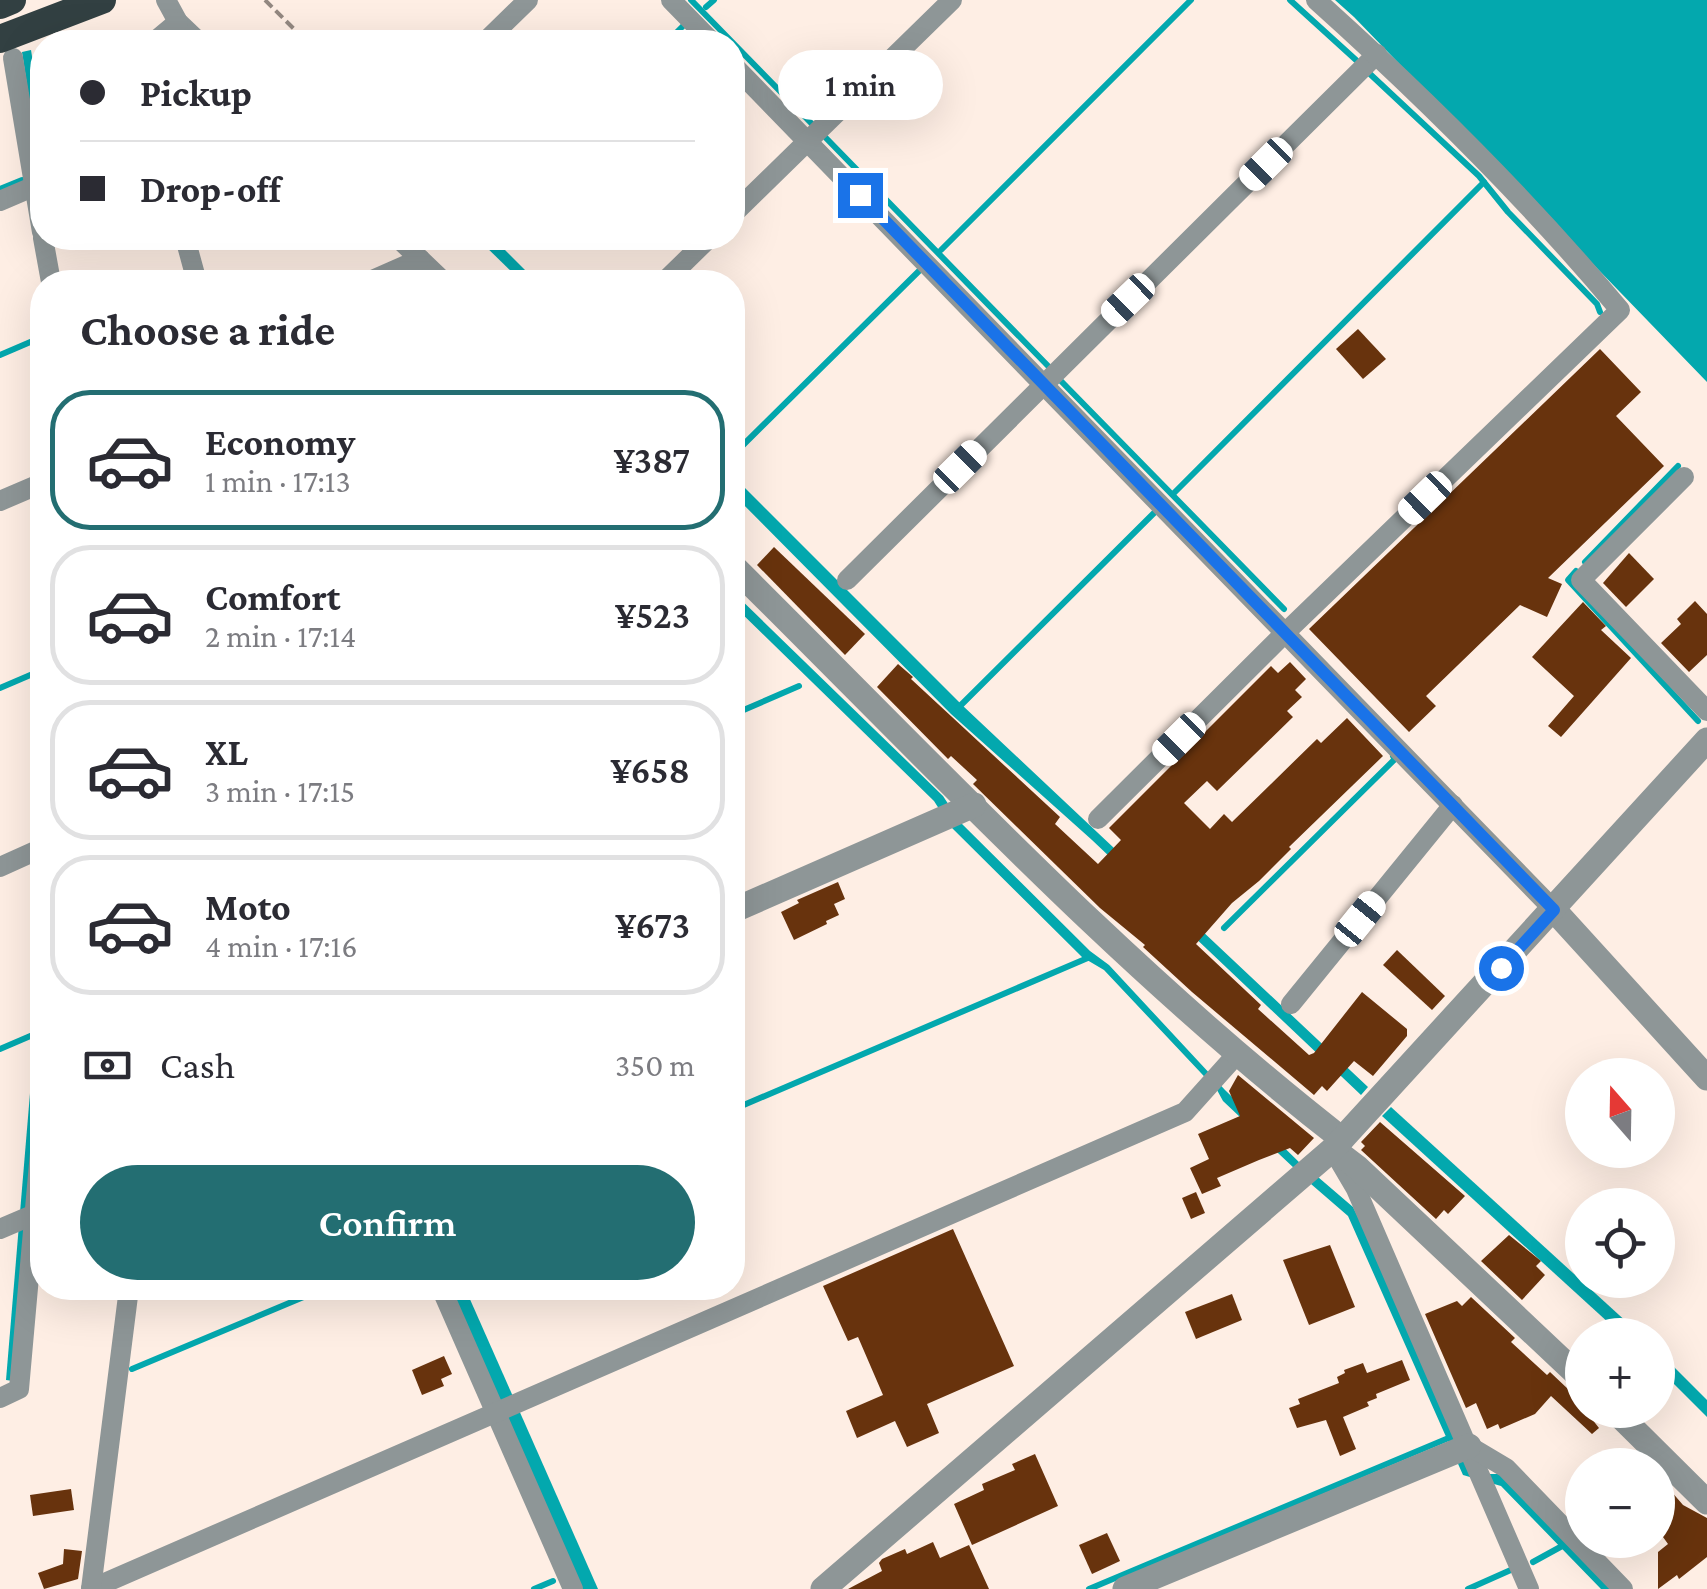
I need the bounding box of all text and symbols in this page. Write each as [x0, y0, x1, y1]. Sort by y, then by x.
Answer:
callout: 1 min [778, 50, 942, 120]
text: 1 min [825, 67, 896, 103]
text: Pickup [140, 72, 252, 114]
car [1234, 132, 1298, 196]
text: Drop-off [140, 168, 281, 210]
route end [838, 173, 883, 218]
car [1096, 268, 1160, 332]
text: Choose a ride [80, 305, 335, 355]
icon: car [85, 415, 175, 505]
text: Economy [205, 421, 355, 463]
car [928, 435, 992, 499]
text: ¥387 [614, 439, 690, 481]
text: 1 min · 17:13 [205, 463, 351, 499]
car [1393, 466, 1457, 530]
icon: car [85, 570, 175, 660]
text: Comfort [205, 576, 341, 618]
text: ¥523 [615, 594, 690, 636]
text: 2 min · 17:14 [205, 618, 356, 654]
car [1147, 707, 1211, 771]
icon: car [85, 725, 175, 815]
text: XL [205, 731, 248, 773]
text: ¥658 [611, 749, 690, 791]
text: 3 min · 17:15 [205, 773, 355, 809]
icon: car [85, 880, 175, 970]
text: Moto [205, 886, 291, 928]
car [1329, 886, 1391, 952]
text: ¥673 [615, 904, 690, 946]
text: 4 min · 17:16 [205, 928, 357, 964]
route start [1479, 946, 1524, 991]
icon: cash [80, 1038, 135, 1093]
text: Cash [160, 1044, 235, 1086]
text: 350 m [615, 1047, 695, 1083]
north arrow [1565, 1058, 1675, 1168]
map controls [1565, 1058, 1675, 1558]
button: Confirm [80, 1165, 695, 1280]
button: locate [1565, 1188, 1675, 1298]
button: + [1565, 1318, 1675, 1428]
button: − [1565, 1448, 1675, 1558]

